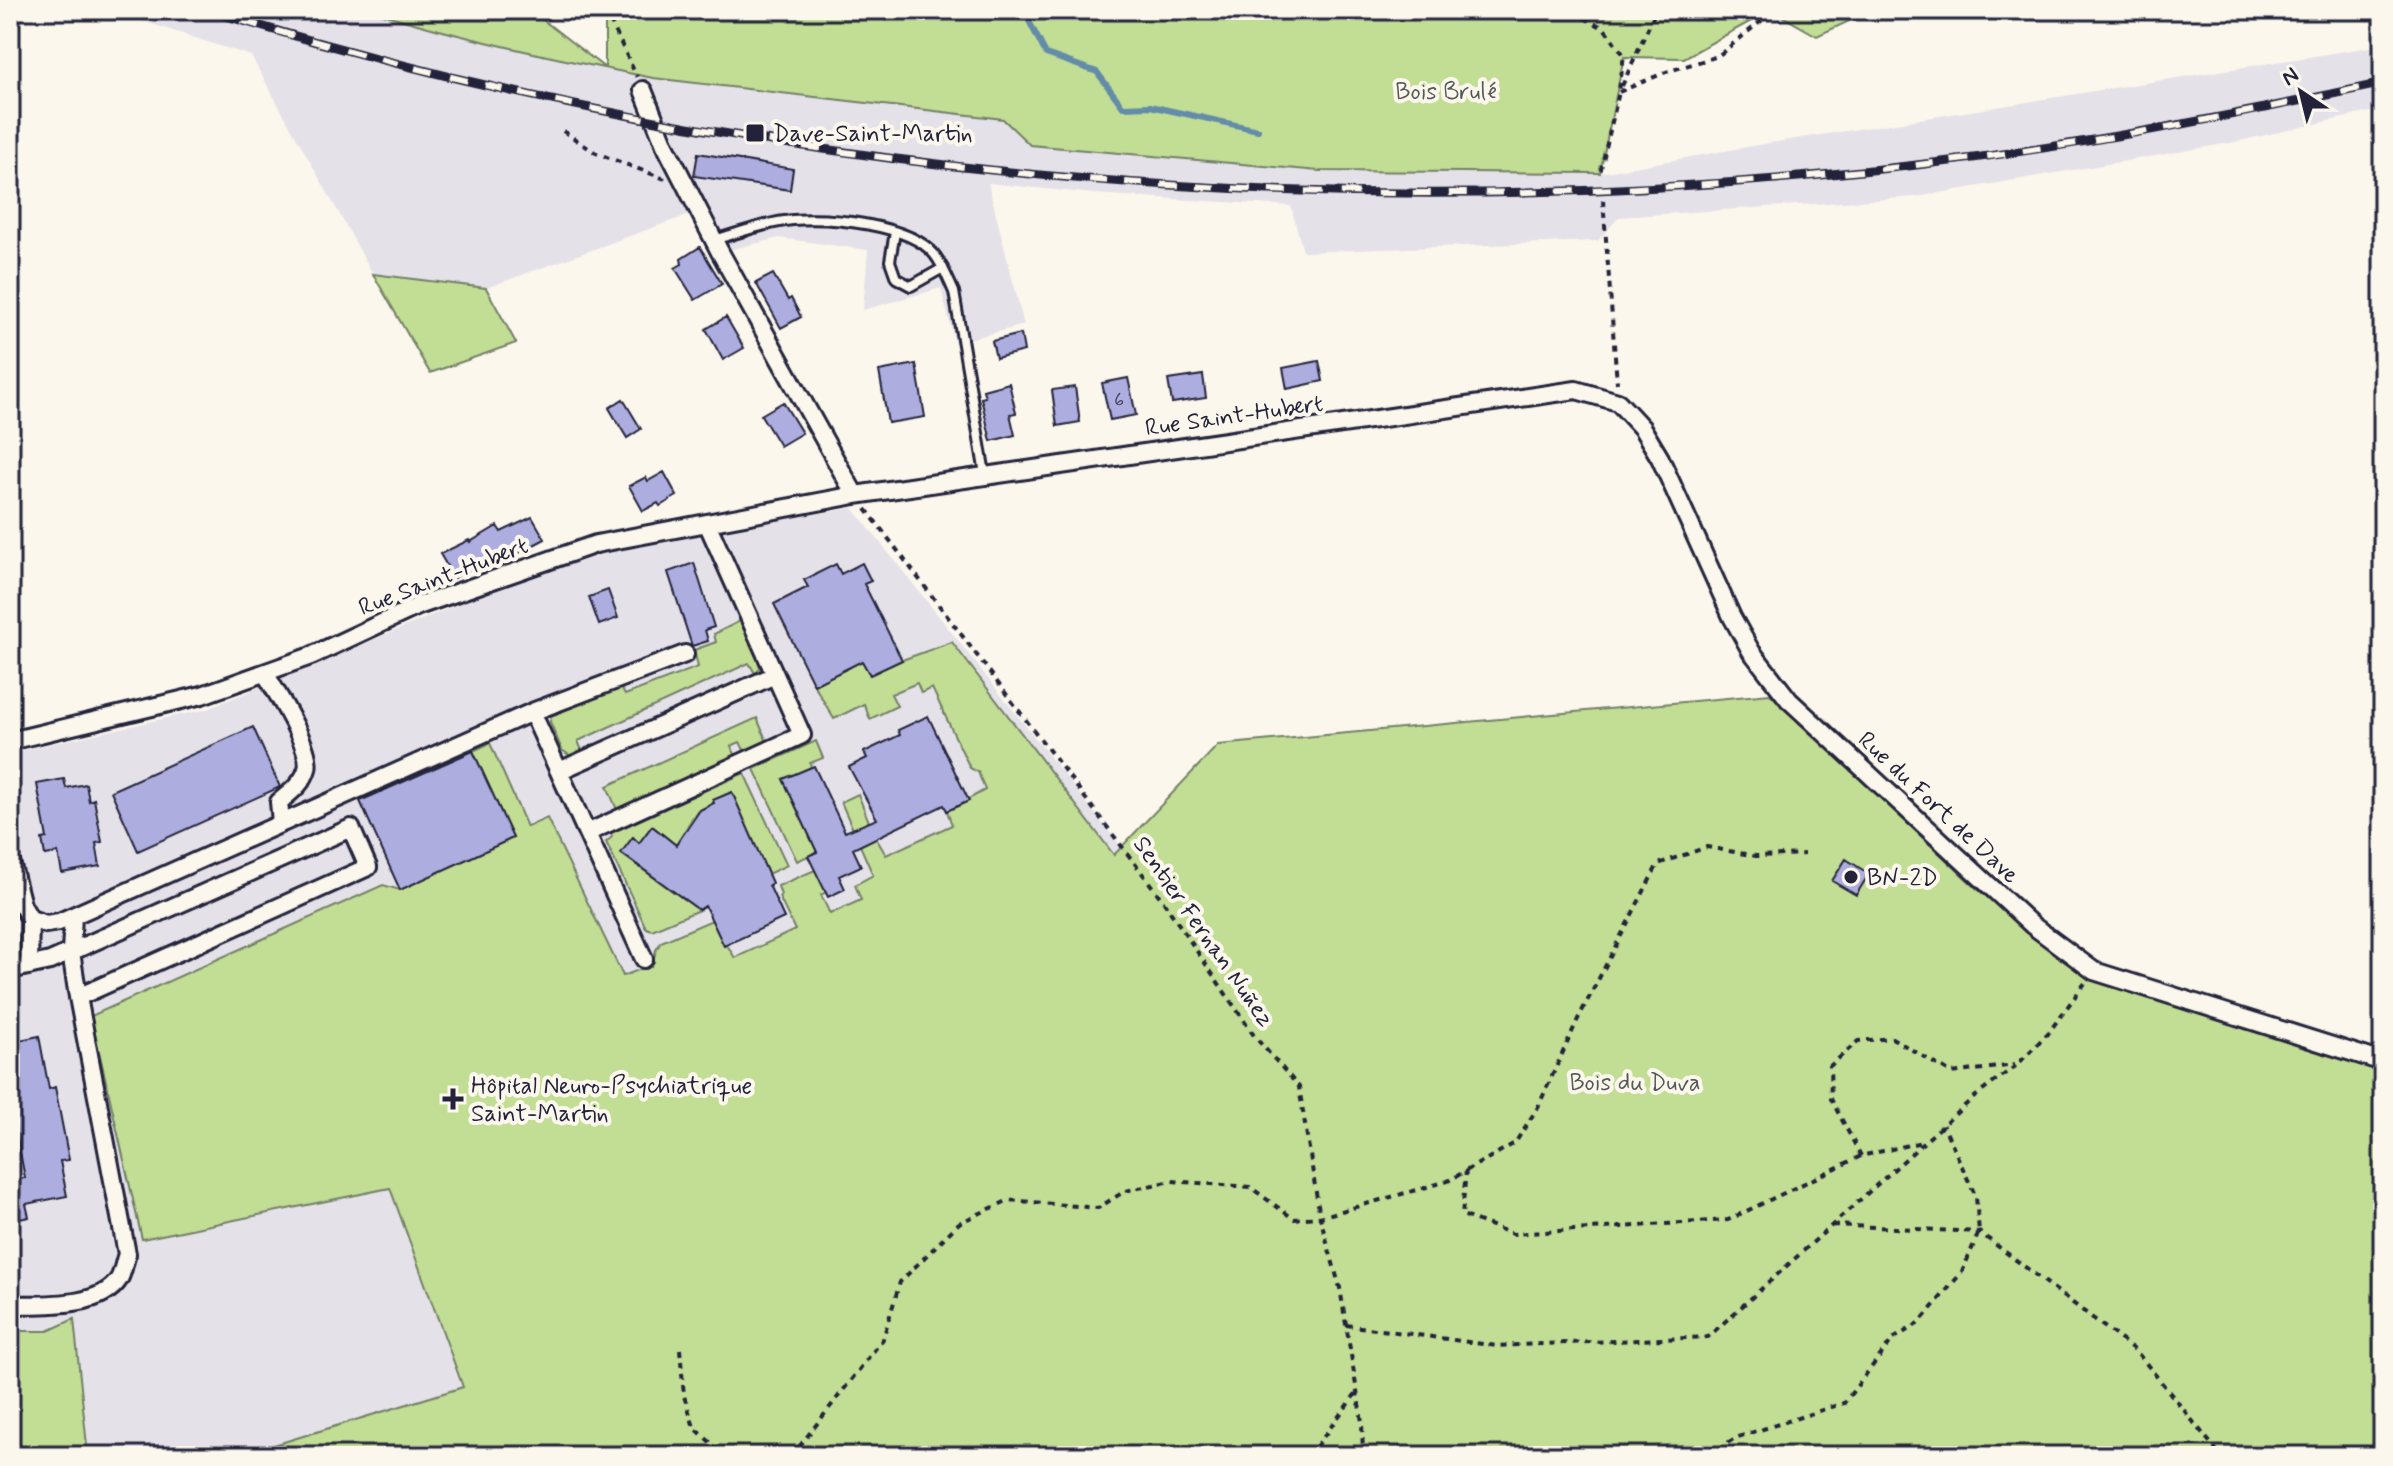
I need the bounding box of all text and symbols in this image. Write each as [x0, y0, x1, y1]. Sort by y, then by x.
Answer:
north arrow [2261, 52, 2341, 132]
text: N [2277, 62, 2305, 93]
park label: Bois Brulé [1395, 77, 1497, 108]
place label: Dave-Saint-Martin [773, 119, 973, 150]
marker: Dave-Saint-Martin [744, 122, 766, 144]
house number: 6 [1114, 387, 1124, 414]
street label: Rue Saint-Hubert [1143, 389, 1325, 444]
street label: Rue Saint-Hubert [354, 531, 533, 624]
street label: Rue du Fort de Dave [1851, 725, 2025, 891]
street label: Sentier Fernan Nuñez [1125, 830, 1280, 1033]
place label: BN-2D [1867, 863, 1938, 894]
marker: BN-2D [1842, 868, 1860, 886]
park label: Bois du Duva [1569, 1068, 1701, 1099]
place label: Hôpital Neuro-Psychiatrique Saint-Martin [471, 1071, 752, 1130]
marker: Hôpital Neuro-Psychiatrique Saint-Martin [442, 1088, 464, 1110]

